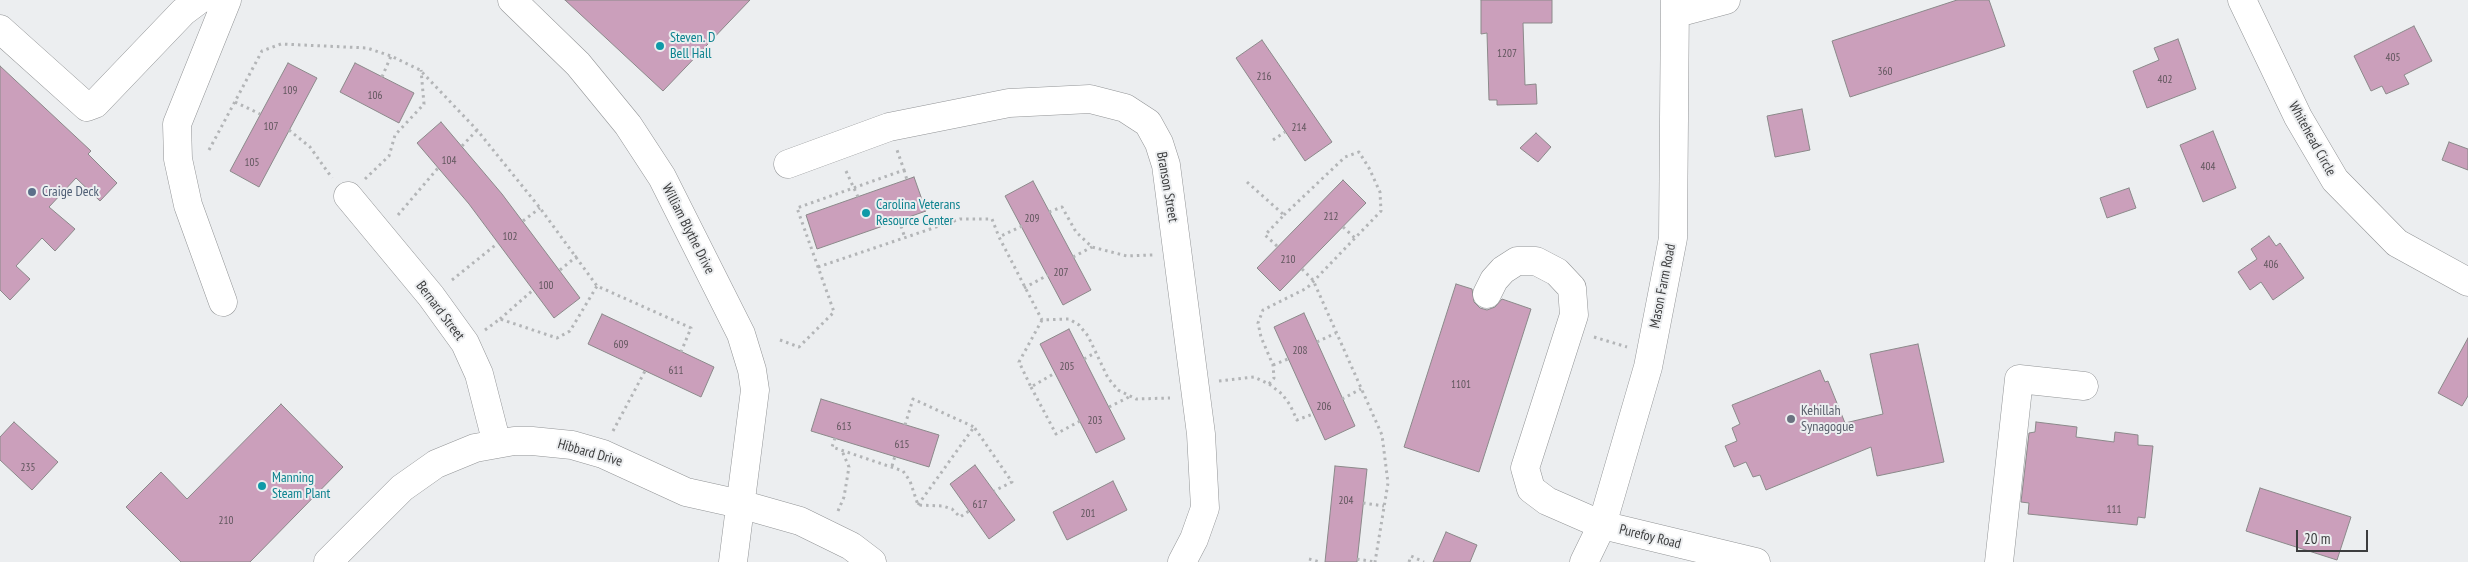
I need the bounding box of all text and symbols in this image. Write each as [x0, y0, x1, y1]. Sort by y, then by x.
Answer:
place label: Steven. D Bell Hall [670, 30, 715, 62]
marker: Steven. D Bell Hall [654, 40, 666, 52]
house number: 1207 [1497, 47, 1517, 61]
house number: 405 [2386, 51, 2400, 65]
house number: 360 [1878, 65, 1892, 79]
house number: 216 [1257, 70, 1271, 84]
house number: 402 [2158, 73, 2172, 87]
house number: 109 [283, 84, 297, 98]
house number: 106 [368, 89, 382, 103]
street label: Whitehead Circle [2285, 99, 2339, 179]
house number: 107 [264, 120, 278, 134]
house number: 214 [1292, 121, 1306, 135]
street label: Branson Street [1153, 151, 1181, 223]
house number: 104 [442, 154, 456, 168]
house number: 105 [245, 156, 259, 170]
house number: 404 [2201, 160, 2215, 174]
street label: William Blythe Drive [658, 181, 718, 277]
place label: Craige Deck [42, 184, 99, 200]
marker: Craige Deck [26, 186, 38, 198]
place label: Carolina Veterans Resource Center [876, 197, 960, 230]
marker: Carolina Veterans Resource Center [860, 207, 872, 219]
house number: 212 [1324, 210, 1338, 224]
house number: 209 [1025, 212, 1039, 226]
house number: 102 [503, 230, 517, 244]
street label: Mason Farm Road [1647, 242, 1679, 330]
house number: 210 [1281, 253, 1295, 267]
house number: 406 [2264, 258, 2278, 272]
house number: 207 [1054, 266, 1068, 280]
street label: Bernard Street [412, 278, 468, 344]
house number: 100 [539, 279, 553, 293]
house number: 609 [614, 338, 628, 352]
house number: 208 [1293, 344, 1307, 358]
house number: 205 [1060, 360, 1074, 374]
house number: 611 [669, 364, 683, 378]
house number: 1101 [1451, 378, 1471, 392]
house number: 206 [1317, 400, 1331, 414]
place label: Kehillah Synagogue [1801, 403, 1854, 436]
marker: Kehillah Synagogue [1785, 413, 1797, 425]
house number: 203 [1088, 414, 1102, 428]
house number: 613 [837, 420, 851, 434]
street label: Hibbard Drive [556, 436, 624, 470]
house number: 615 [895, 438, 909, 452]
house number: 235 [21, 461, 35, 475]
place label: Manning Steam Plant [272, 470, 330, 502]
marker: Manning Steam Plant [256, 480, 268, 492]
house number: 204 [1339, 494, 1353, 508]
house number: 617 [973, 498, 987, 512]
house number: 111 [2107, 503, 2121, 517]
house number: 201 [1081, 507, 1095, 521]
house number: 210 [219, 514, 233, 528]
scale bar [2298, 520, 2370, 552]
street label: Purefoy Road [1617, 521, 1683, 553]
text: 20 m [2304, 529, 2330, 548]

